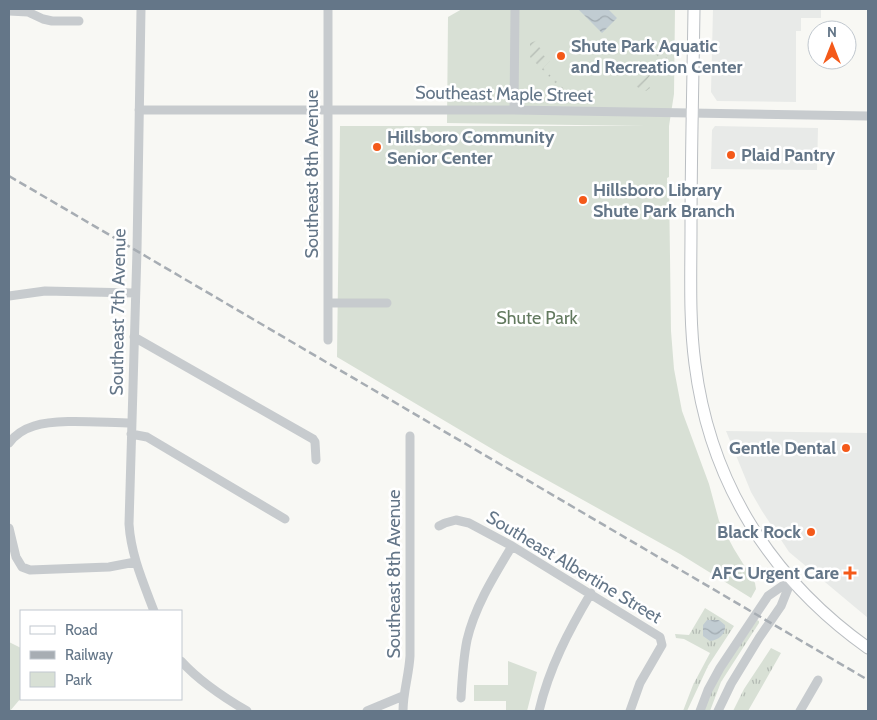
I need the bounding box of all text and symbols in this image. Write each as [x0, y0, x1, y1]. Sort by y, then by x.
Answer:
north arrow [807, 20, 857, 70]
text: N [827, 23, 837, 41]
place label: Shute Park Aquatic and Recreation Center [571, 35, 743, 78]
marker: Shute Park Aquatic and Recreation Center [555, 50, 567, 62]
street label: Southeast Maple Street [415, 81, 593, 107]
street label: Southeast 8th Avenue [301, 90, 323, 258]
place label: Hillsboro Community Senior Center [387, 126, 555, 169]
marker: Hillsboro Community Senior Center [371, 141, 383, 153]
place label: Plaid Pantry [741, 144, 835, 166]
marker: Plaid Pantry [725, 149, 737, 161]
place label: Hillsboro Library Shute Park Branch [593, 179, 735, 222]
marker: Hillsboro Library Shute Park Branch [577, 194, 589, 206]
street label: Southeast 7th Avenue [106, 228, 130, 396]
park label: Shute Park [496, 307, 579, 329]
place label: Gentle Dental [729, 437, 836, 459]
marker: Gentle Dental [840, 442, 852, 454]
street label: Southeast 8th Avenue [383, 490, 405, 658]
street label: Southeast Albertine Street [482, 506, 666, 628]
place label: Black Rock [717, 521, 801, 543]
marker: Black Rock [805, 526, 817, 538]
place label: AFC Urgent Care [712, 562, 839, 584]
marker: AFC Urgent Care [843, 566, 857, 580]
legend [20, 610, 182, 700]
text: Road [65, 621, 98, 639]
text: Railway [65, 646, 114, 664]
text: Park [65, 671, 92, 689]

